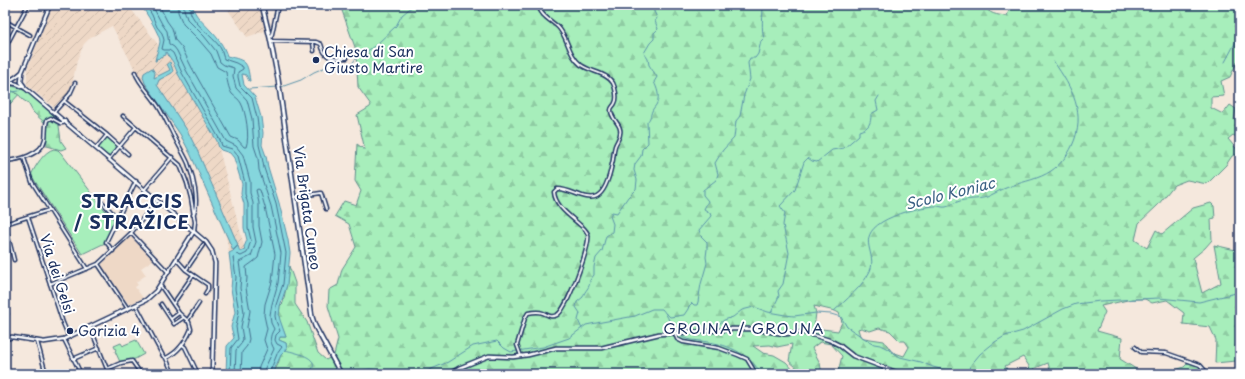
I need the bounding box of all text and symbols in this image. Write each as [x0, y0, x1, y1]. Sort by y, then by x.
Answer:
place label: Chiesa di San Giusto Martire [324, 41, 423, 78]
marker: Chiesa di San Giusto Martire [311, 55, 321, 65]
street label: Via Brigata Cuneo [288, 145, 327, 271]
water label: Scolo Koniac [902, 170, 998, 215]
district label: STRACCIS / STRAŽICE [73, 187, 190, 235]
street label: Via dei Gelsi [35, 231, 80, 317]
district label: GROINA / GROJNA [663, 316, 825, 339]
place label: Gorizia 4 [78, 320, 140, 341]
marker: Gorizia 4 [65, 326, 75, 336]

